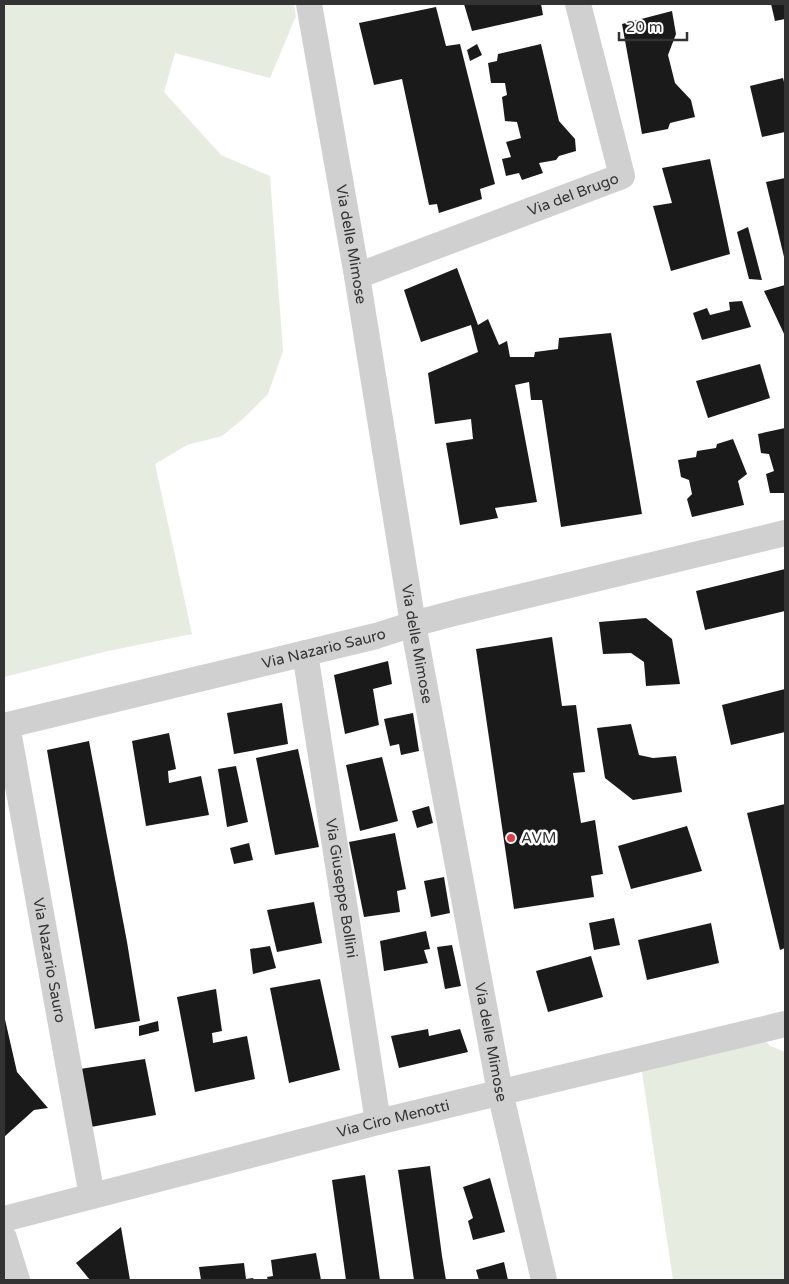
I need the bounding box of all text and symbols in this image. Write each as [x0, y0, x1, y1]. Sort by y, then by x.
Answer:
scale bar [619, 10, 686, 42]
text: 20 m [626, 18, 663, 36]
street label: Via del Brugo [525, 169, 621, 220]
street label: Via delle Mimose [332, 183, 370, 305]
street label: Via delle Mimose [398, 583, 437, 705]
street label: Via Nazario Sauro [260, 624, 388, 672]
street label: Via Giuseppe Bollini [322, 817, 361, 959]
place label: AVM [521, 829, 556, 847]
marker: AVM [505, 832, 517, 844]
street label: Via Nazario Sauro [29, 896, 70, 1024]
street label: Via delle Mimose [471, 981, 511, 1104]
street label: Via Ciro Menotti [335, 1096, 451, 1141]

